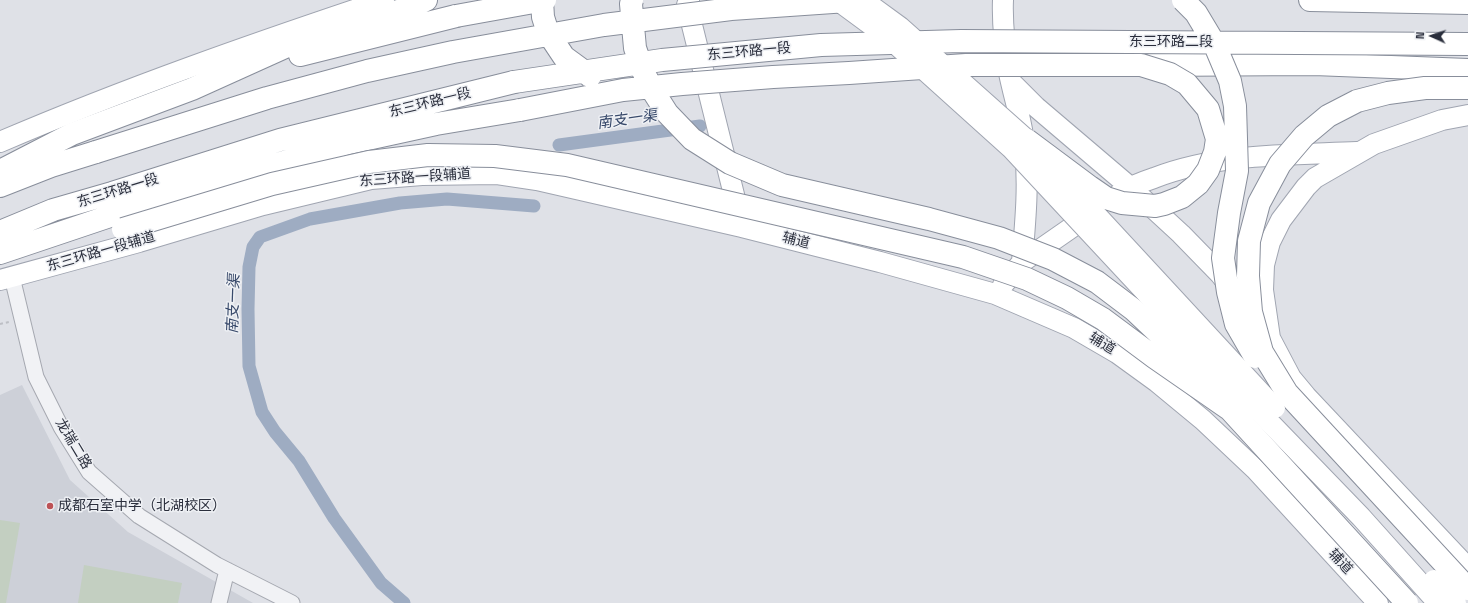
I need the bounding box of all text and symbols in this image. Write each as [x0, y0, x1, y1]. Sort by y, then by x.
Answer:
north arrow [1412, 16, 1452, 56]
text: N [1413, 31, 1427, 39]
street label: 东三环路二段 [1129, 34, 1213, 50]
street label: 东三环路一段 [706, 40, 792, 64]
street label: 东三环路一段 [387, 85, 473, 121]
water label: 南支一渠 [596, 107, 658, 133]
street label: 东三环路一段辅道 [359, 166, 471, 190]
street label: 东三环路一段 [75, 171, 161, 211]
street label: 东三环路一段辅道 [45, 228, 157, 276]
street label: 辅道 [780, 229, 812, 253]
water label: 南支一渠 [224, 274, 244, 334]
street label: 辅道 [1086, 330, 1118, 358]
street label: 龙瑞二路 [51, 416, 95, 472]
place label: 成都石室中学（北湖校区） [58, 498, 226, 514]
marker: 成都石室中学（北湖校区） [45, 501, 55, 511]
street label: 辅道 [1324, 546, 1356, 578]

